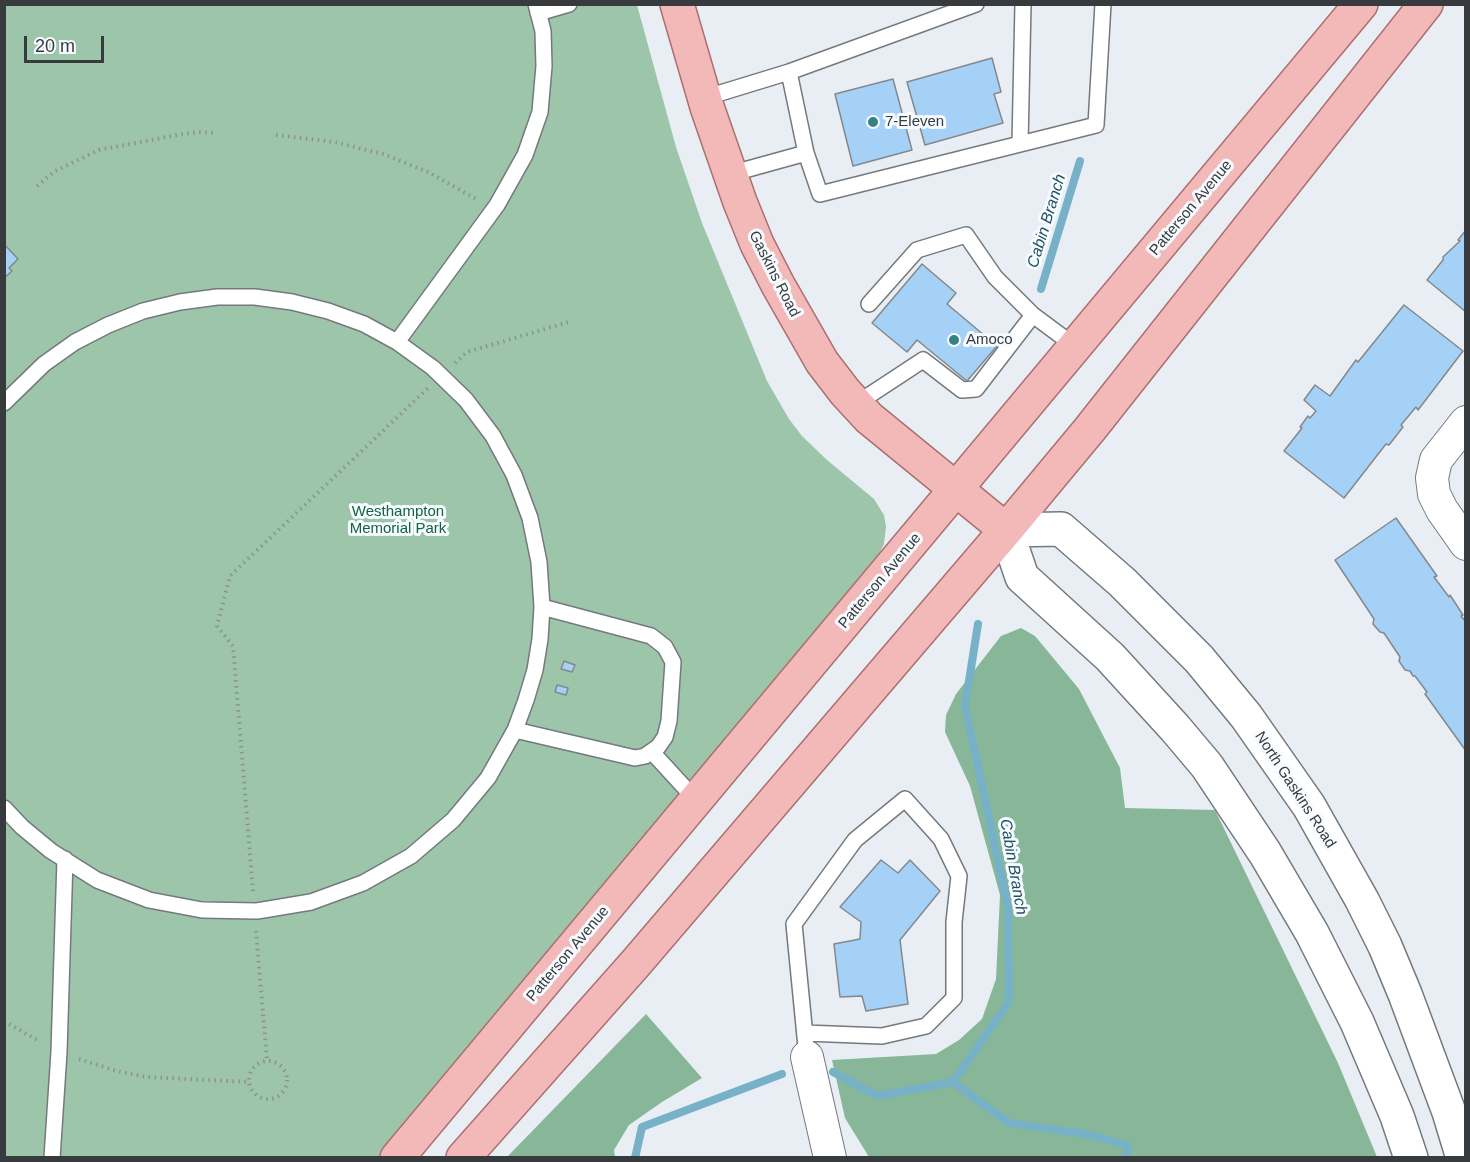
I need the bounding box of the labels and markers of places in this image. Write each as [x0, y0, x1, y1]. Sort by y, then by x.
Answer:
place label: 7-Eleven [885, 113, 944, 131]
marker: 7-Eleven [866, 115, 880, 129]
place label: Amoco [966, 331, 1013, 349]
marker: Amoco [947, 333, 961, 347]

